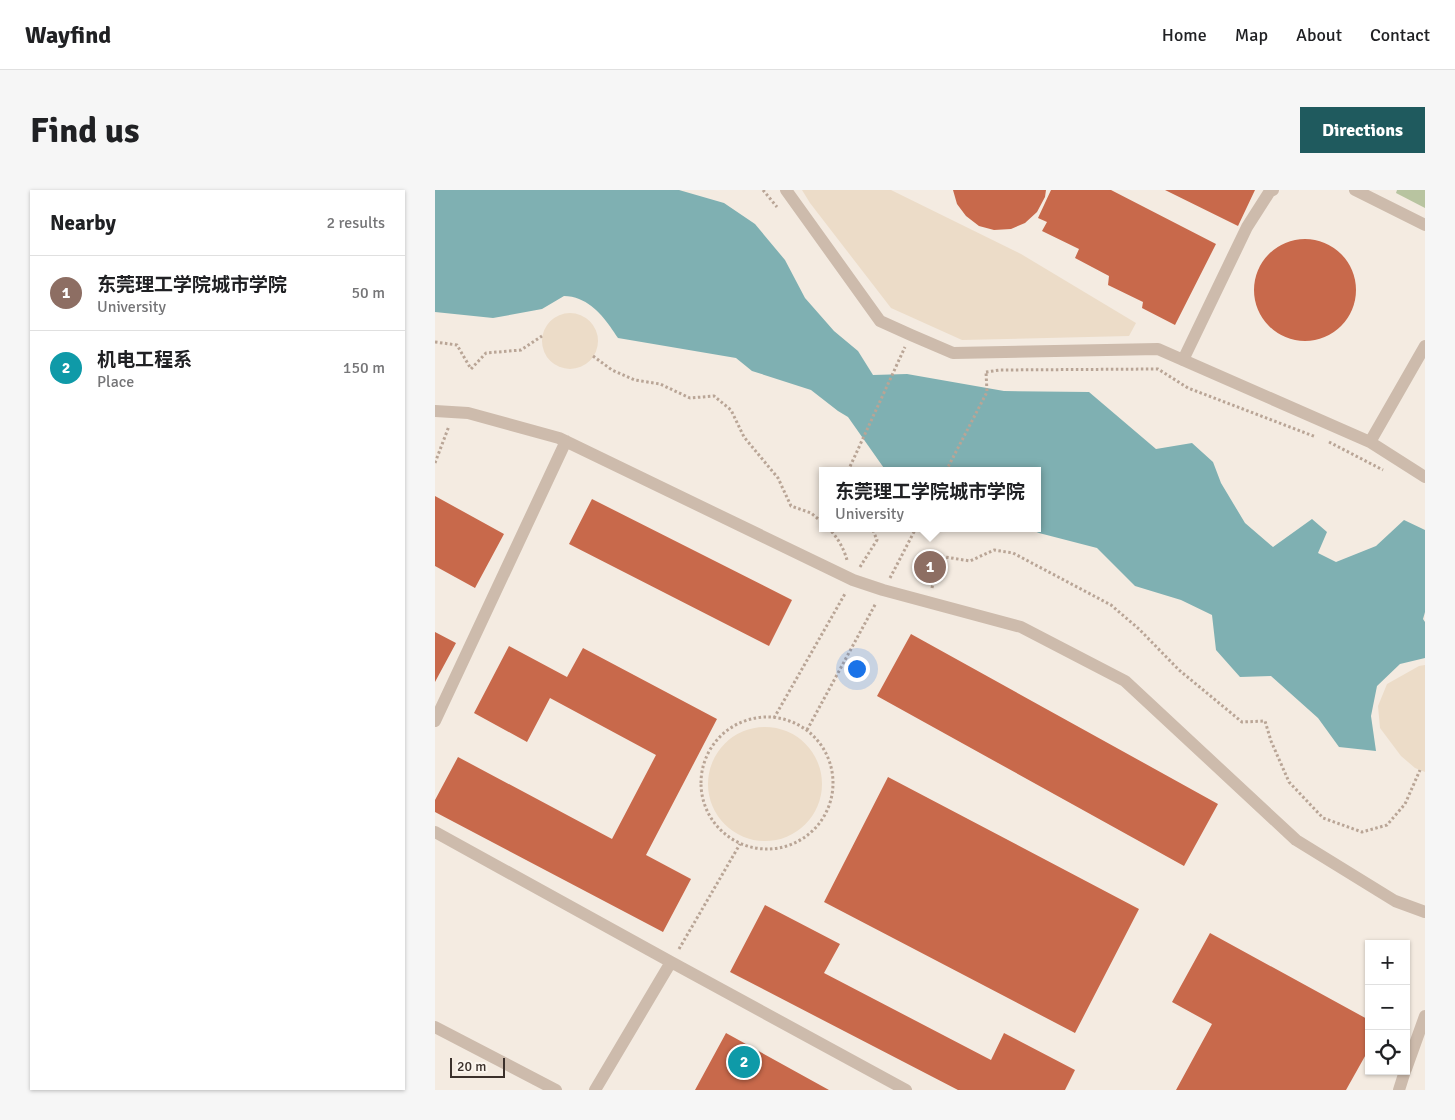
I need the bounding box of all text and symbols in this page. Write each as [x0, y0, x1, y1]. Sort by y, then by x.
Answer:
text: Wayfind [25, 20, 111, 50]
text: Home [1162, 24, 1207, 46]
text: Map [1235, 24, 1268, 46]
text: About [1296, 24, 1342, 46]
text: Contact [1370, 24, 1430, 46]
button: Directions [1300, 107, 1425, 153]
text: Find us [30, 109, 140, 152]
text: Nearby [50, 210, 116, 236]
text: 2 results [326, 213, 385, 233]
text: 东莞理工学院城市学院 [97, 273, 287, 297]
text: 1 [62, 283, 70, 303]
text: 50 m [351, 283, 385, 303]
text: University [97, 297, 166, 317]
text: 机电工程系 [97, 348, 192, 372]
text: 2 [62, 358, 70, 378]
text: 150 m [343, 358, 385, 378]
text: Place [97, 372, 134, 392]
popup [819, 467, 1041, 532]
text: 东莞理工学院城市学院 [835, 480, 1025, 504]
text: University [835, 504, 904, 524]
pin: 1 [914, 548, 946, 586]
your location [844, 656, 870, 682]
map controls [1365, 940, 1410, 1075]
button: + [1365, 940, 1410, 985]
button: − [1365, 985, 1410, 1030]
button: locate [1365, 1030, 1410, 1075]
pin: 2 [728, 1043, 760, 1081]
scale bar [450, 1055, 505, 1078]
text: 20 m [457, 1058, 486, 1075]

